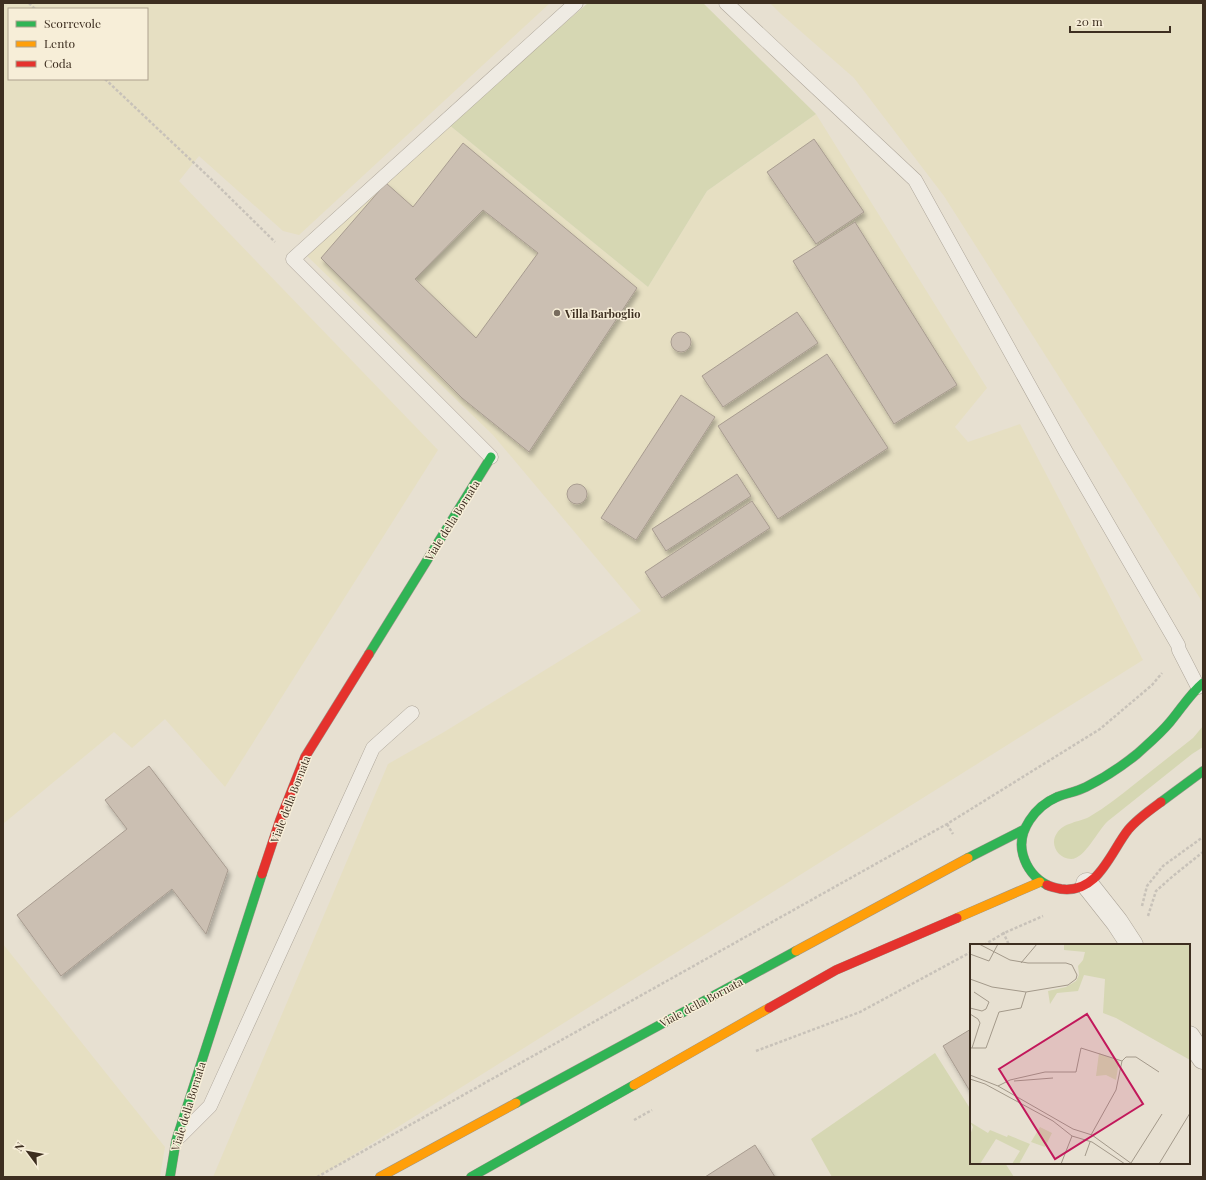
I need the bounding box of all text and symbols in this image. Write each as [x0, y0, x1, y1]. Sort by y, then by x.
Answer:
legend [8, 8, 148, 80]
scale bar [1070, 8, 1170, 34]
text: 20 m [1076, 13, 1103, 29]
text: Scorrevole [44, 15, 101, 31]
text: Lento [44, 35, 76, 51]
text: Coda [44, 55, 72, 71]
place label: Villa Barboglio [564, 306, 640, 321]
marker: Villa Barboglio [552, 308, 562, 318]
street label: Viale della Bornata [421, 476, 483, 564]
street label: Viale della Bornata [266, 753, 314, 846]
inset map [970, 944, 1190, 1164]
street label: Viale della Bornata [656, 973, 746, 1031]
street label: Viale della Bornata [167, 1059, 209, 1153]
north arrow [8, 1132, 48, 1172]
text: N [11, 1139, 28, 1154]

